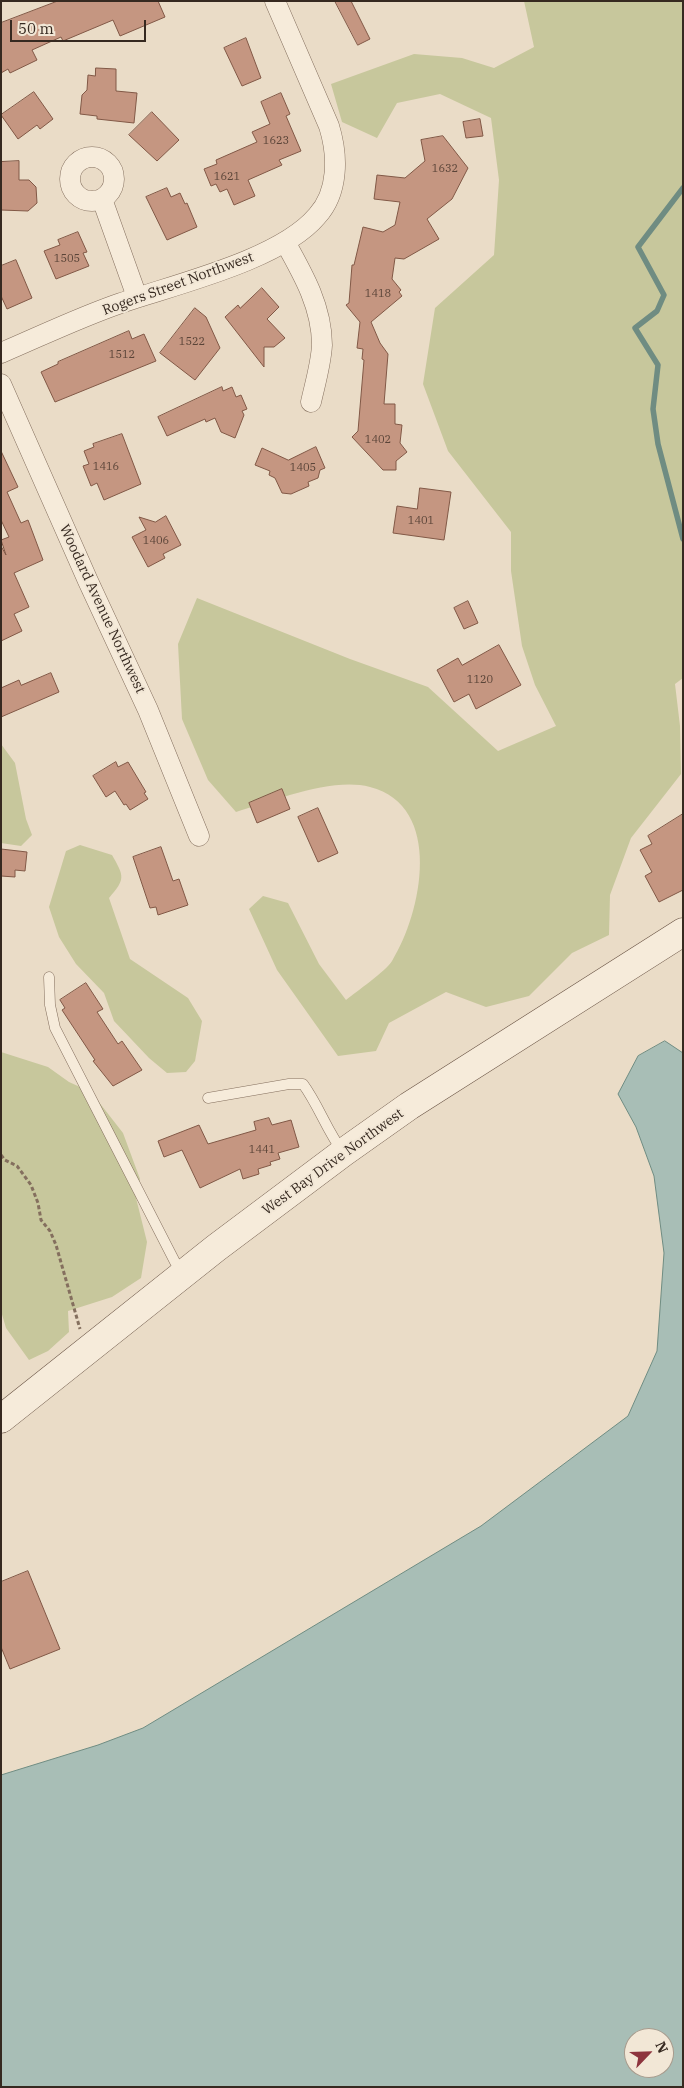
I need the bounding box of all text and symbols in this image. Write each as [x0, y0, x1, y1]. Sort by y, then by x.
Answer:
scale bar [12, 10, 149, 42]
text: 50 m [18, 19, 54, 38]
house number: 1623 [263, 134, 289, 148]
house number: 1632 [432, 162, 458, 176]
house number: 1621 [214, 170, 240, 184]
street label: Rogers Street Northwest [100, 249, 256, 319]
house number: 1505 [54, 252, 80, 266]
house number: 1418 [365, 287, 391, 301]
house number: 1522 [179, 335, 205, 349]
house number: 1512 [109, 348, 135, 362]
house number: 1402 [365, 433, 391, 447]
house number: 1416 [93, 460, 119, 474]
house number: 1405 [290, 461, 316, 475]
house number: 1401 [408, 514, 434, 528]
street label: Woodard Avenue Northwest [55, 522, 149, 696]
house number: 1406 [143, 534, 169, 548]
house number: 1120 [467, 673, 493, 687]
street label: West Bay Drive Northwest [259, 1105, 407, 1219]
house number: 1441 [249, 1143, 275, 1157]
north arrow [624, 2028, 674, 2078]
text: N [651, 2039, 672, 2056]

